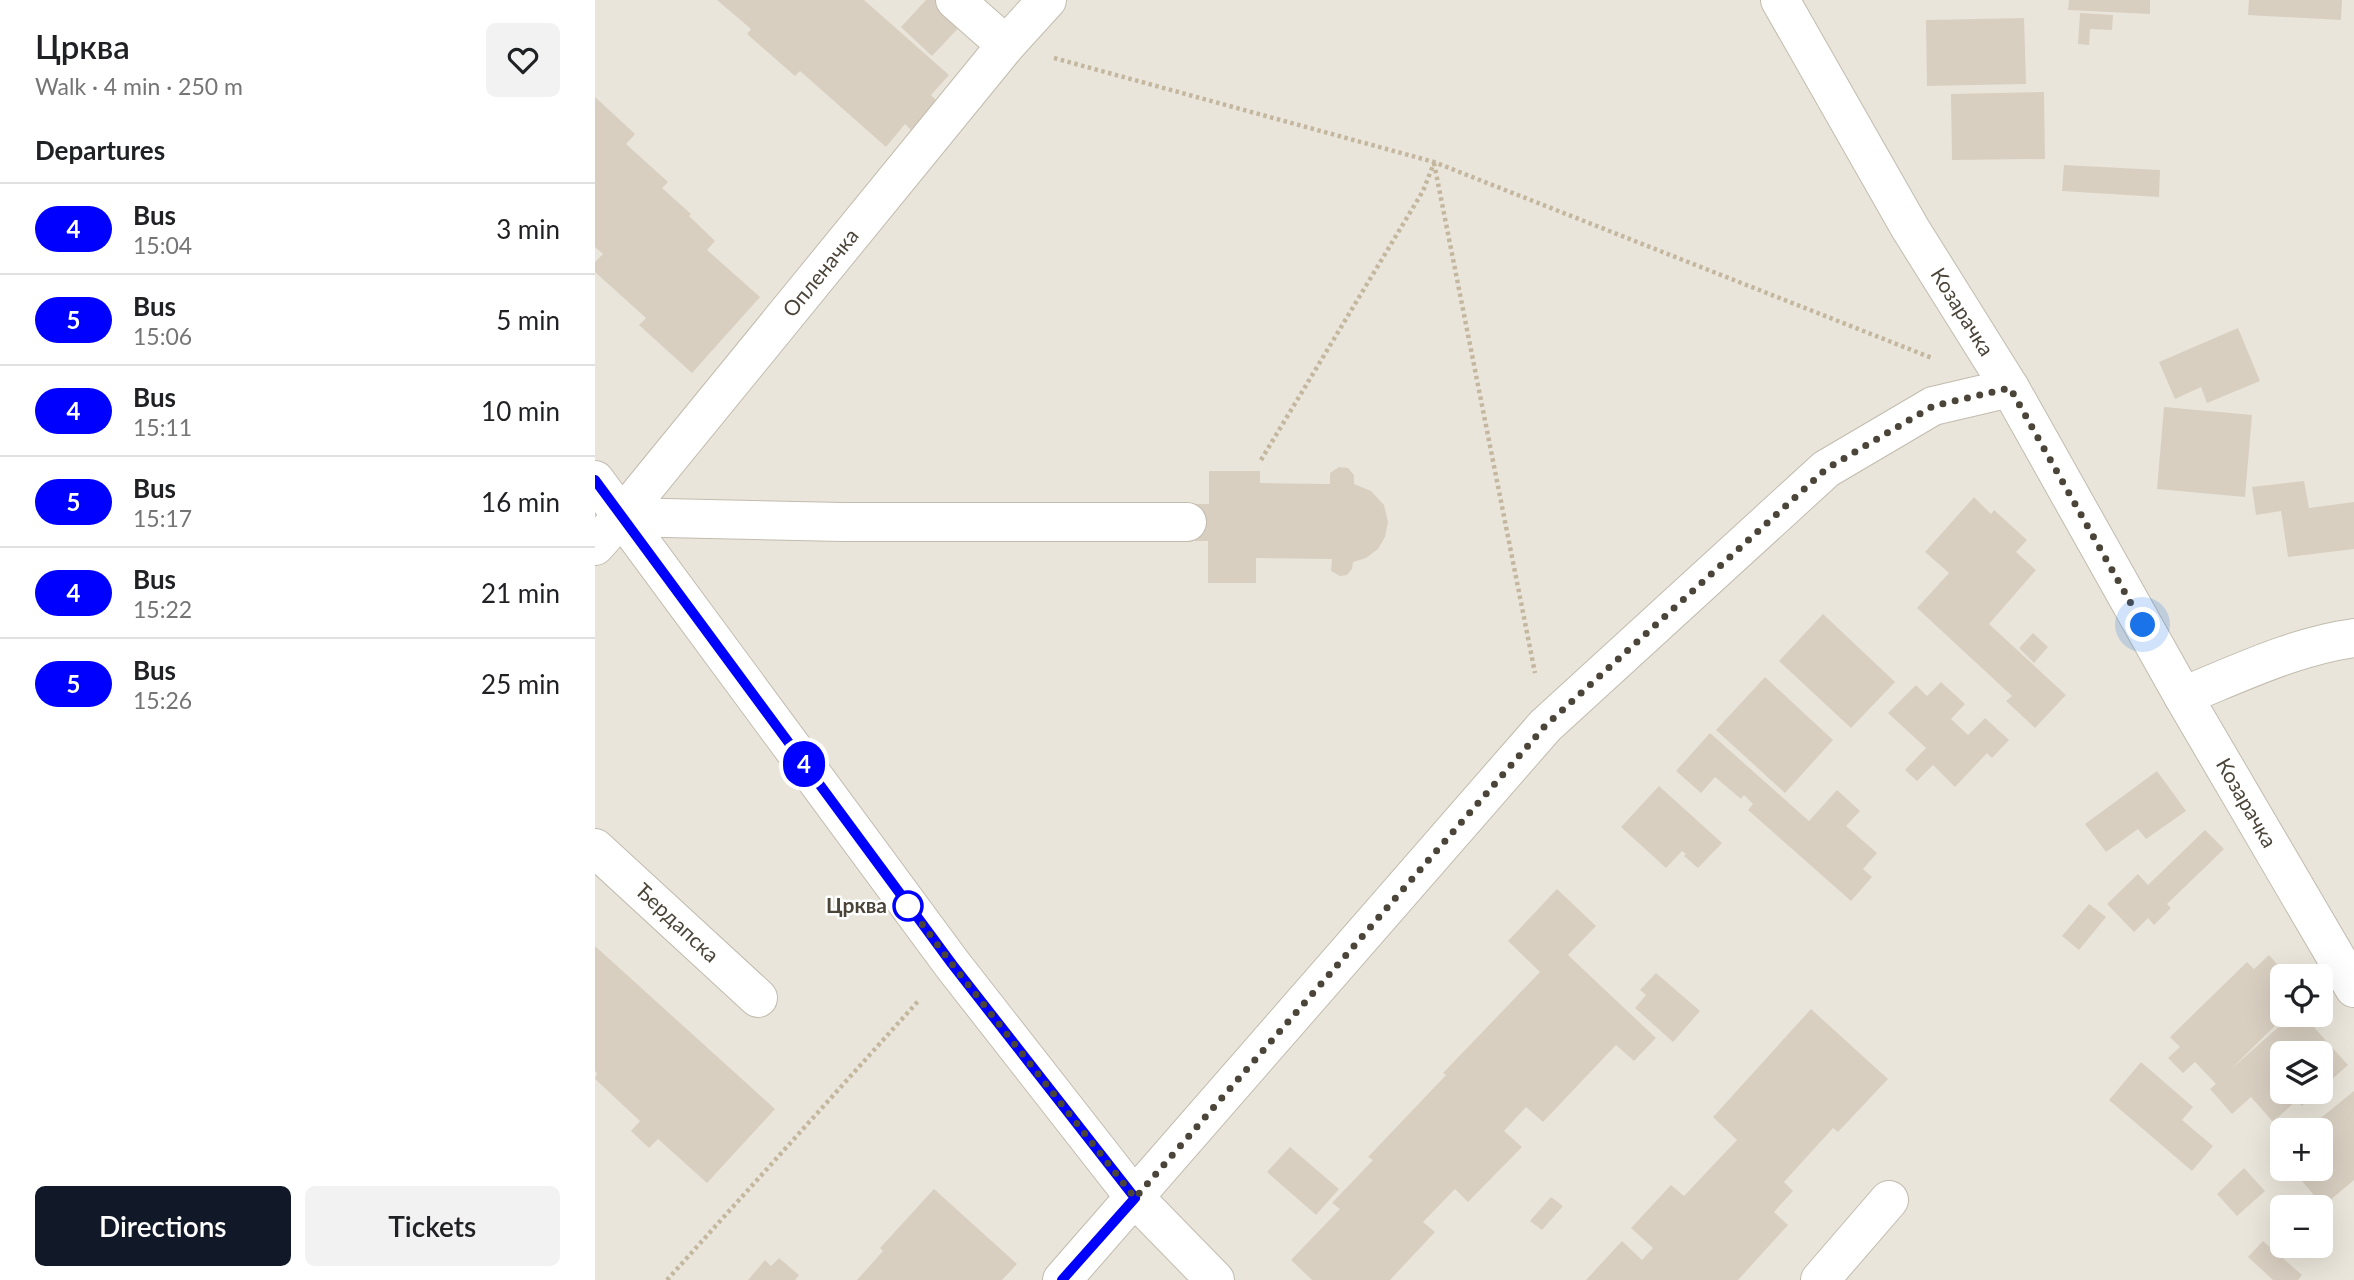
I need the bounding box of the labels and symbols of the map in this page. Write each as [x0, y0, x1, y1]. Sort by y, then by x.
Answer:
street label: Опленачка [777, 223, 863, 321]
street label: Козарачка [1926, 263, 2000, 360]
your location [2125, 607, 2160, 642]
line badge: 4 [781, 741, 827, 787]
street label: Козарачка [2212, 753, 2283, 851]
street label: Ђердапска [631, 877, 725, 967]
marker: Црква [893, 891, 923, 921]
place label: Црква [826, 892, 887, 917]

